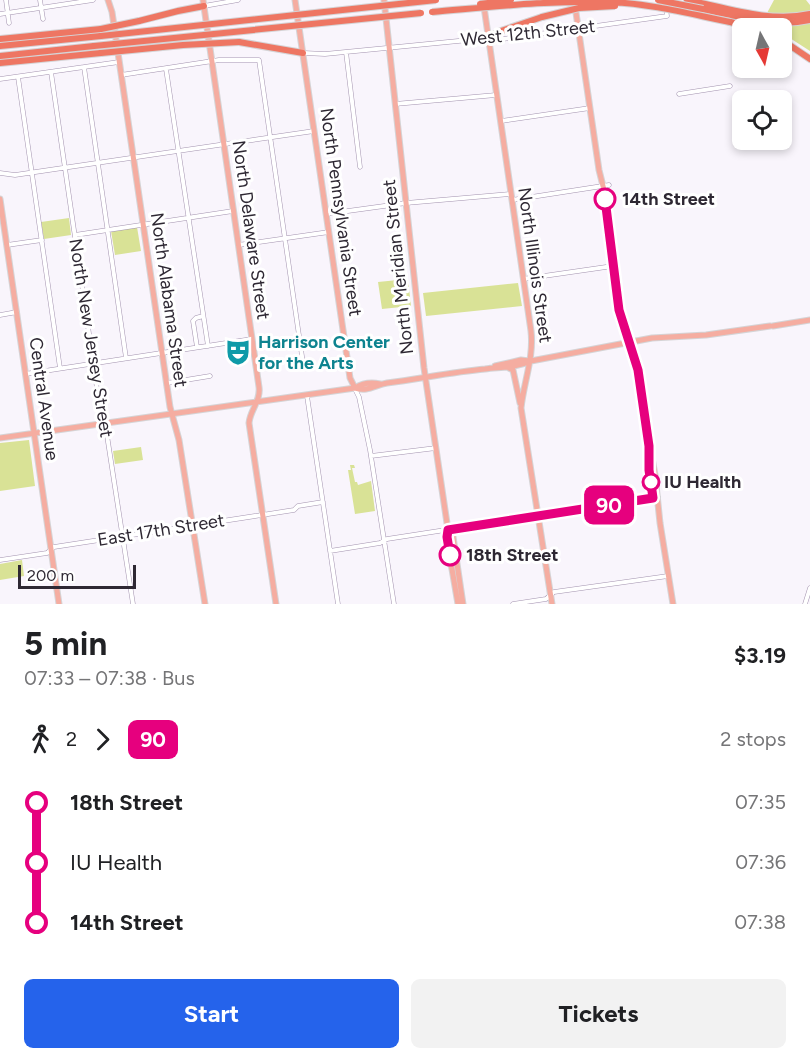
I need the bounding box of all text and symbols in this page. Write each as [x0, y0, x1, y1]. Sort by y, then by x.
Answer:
street label: West 12th Street [460, 15, 597, 51]
north arrow [732, 18, 792, 78]
map controls [732, 18, 792, 150]
button: locate [732, 90, 792, 150]
street label: North Pennsylvania Street [315, 106, 367, 318]
street label: North Delaware Street [228, 139, 275, 321]
street label: North Meridian Street [378, 178, 418, 356]
street label: North Illinois Street [513, 186, 557, 344]
marker: 14th Street [594, 188, 616, 210]
place label: 14th Street [622, 188, 715, 210]
street label: North Alabama Street [146, 211, 192, 389]
street label: North New Jersey Street [64, 237, 118, 439]
place label: Harrison Center for the Arts [258, 331, 390, 374]
street label: Central Avenue [24, 336, 64, 462]
theatre icon: Harrison Center for the Arts [223, 337, 253, 367]
place label: IU Health [664, 471, 741, 493]
marker: IU Health [642, 473, 660, 491]
line badge: 90 [582, 486, 636, 524]
text: 90 [596, 493, 622, 518]
street label: East 17th Street [96, 509, 226, 551]
marker: 18th Street [439, 544, 461, 566]
place label: 18th Street [466, 544, 559, 566]
scale bar [18, 562, 136, 590]
text: 200 m [27, 566, 74, 585]
text: 5 min [24, 624, 107, 663]
text: $3.19 [734, 642, 786, 669]
text: 07:33 – 07:38 · Bus [24, 666, 195, 690]
icon: walk [24, 723, 57, 756]
icon: forward [86, 723, 119, 756]
text: 2 [66, 727, 77, 751]
text: 90 [140, 727, 166, 752]
text: 2 stops [720, 727, 786, 751]
text: 18th Street [70, 789, 183, 816]
text: 07:35 [735, 790, 786, 814]
text: IU Health [70, 849, 162, 876]
text: 07:36 [735, 850, 786, 874]
text: 14th Street [70, 909, 184, 936]
text: 07:38 [734, 910, 786, 934]
button: Start [24, 979, 399, 1048]
button: Tickets [411, 979, 786, 1048]

